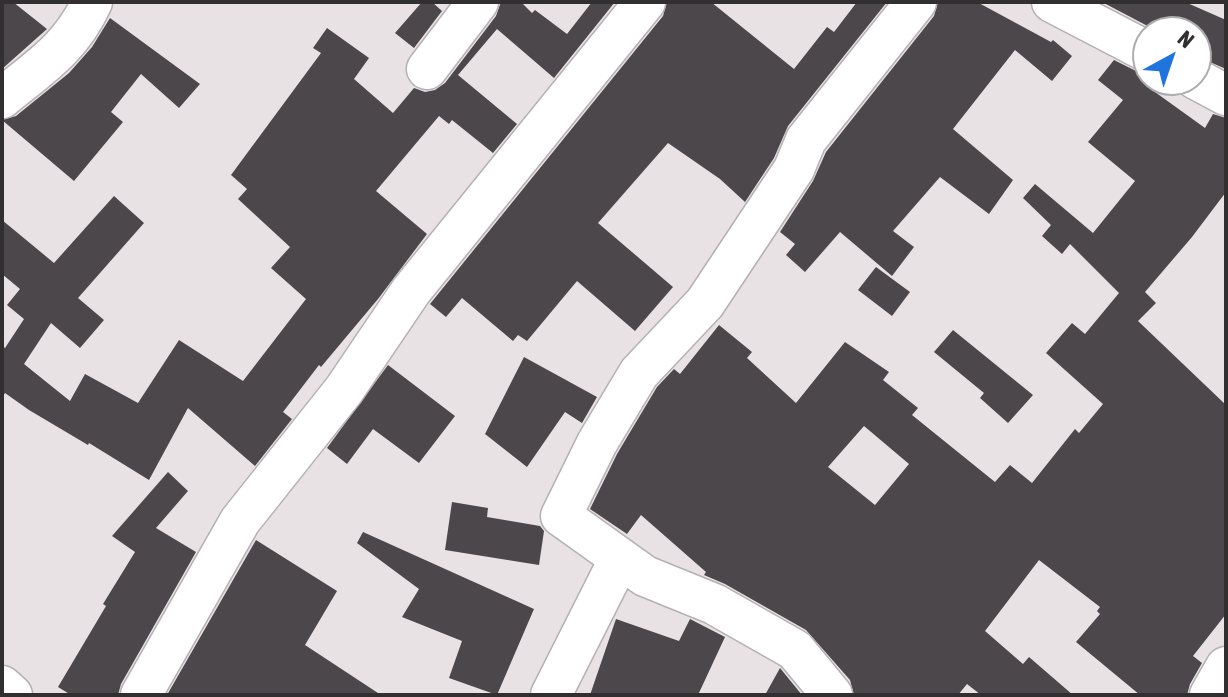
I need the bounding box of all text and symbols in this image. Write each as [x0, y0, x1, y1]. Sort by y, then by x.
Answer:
north arrow [1132, 16, 1212, 96]
text: N [1173, 25, 1199, 53]

